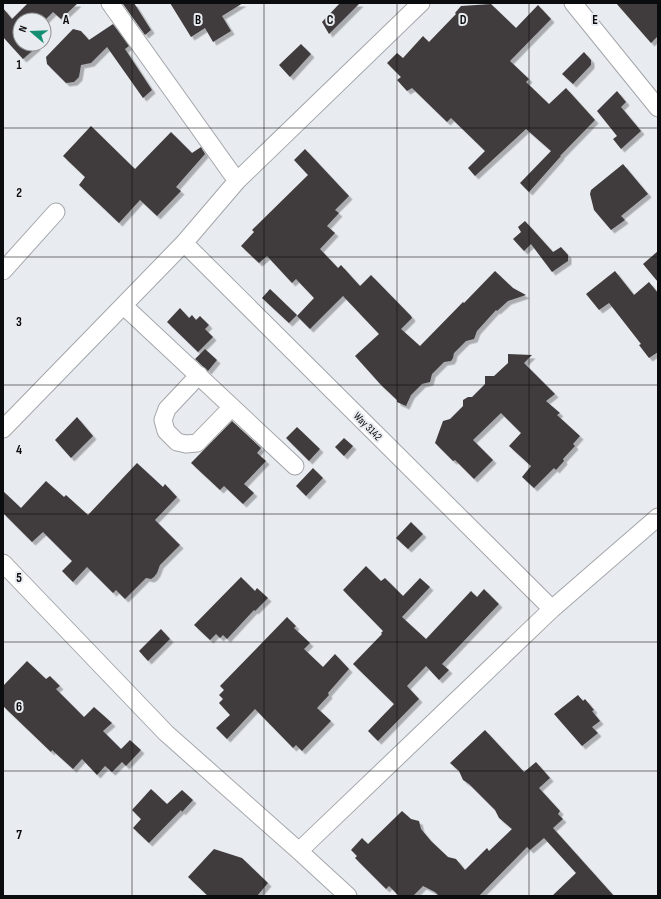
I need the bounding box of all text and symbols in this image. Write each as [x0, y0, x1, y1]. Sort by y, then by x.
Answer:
north arrow [12, 12, 52, 52]
text: A [62, 12, 70, 28]
text: B [195, 12, 201, 28]
text: C [327, 12, 334, 28]
text: D [460, 12, 467, 28]
text: E [592, 12, 598, 28]
text: N [16, 24, 30, 34]
text: 1 [16, 57, 22, 73]
text: 2 [16, 185, 22, 201]
text: 3 [16, 314, 22, 330]
street label: Way 3142 [351, 409, 385, 444]
text: 4 [16, 442, 22, 458]
text: 5 [16, 570, 22, 586]
text: 6 [16, 699, 22, 715]
text: 7 [16, 827, 22, 843]

